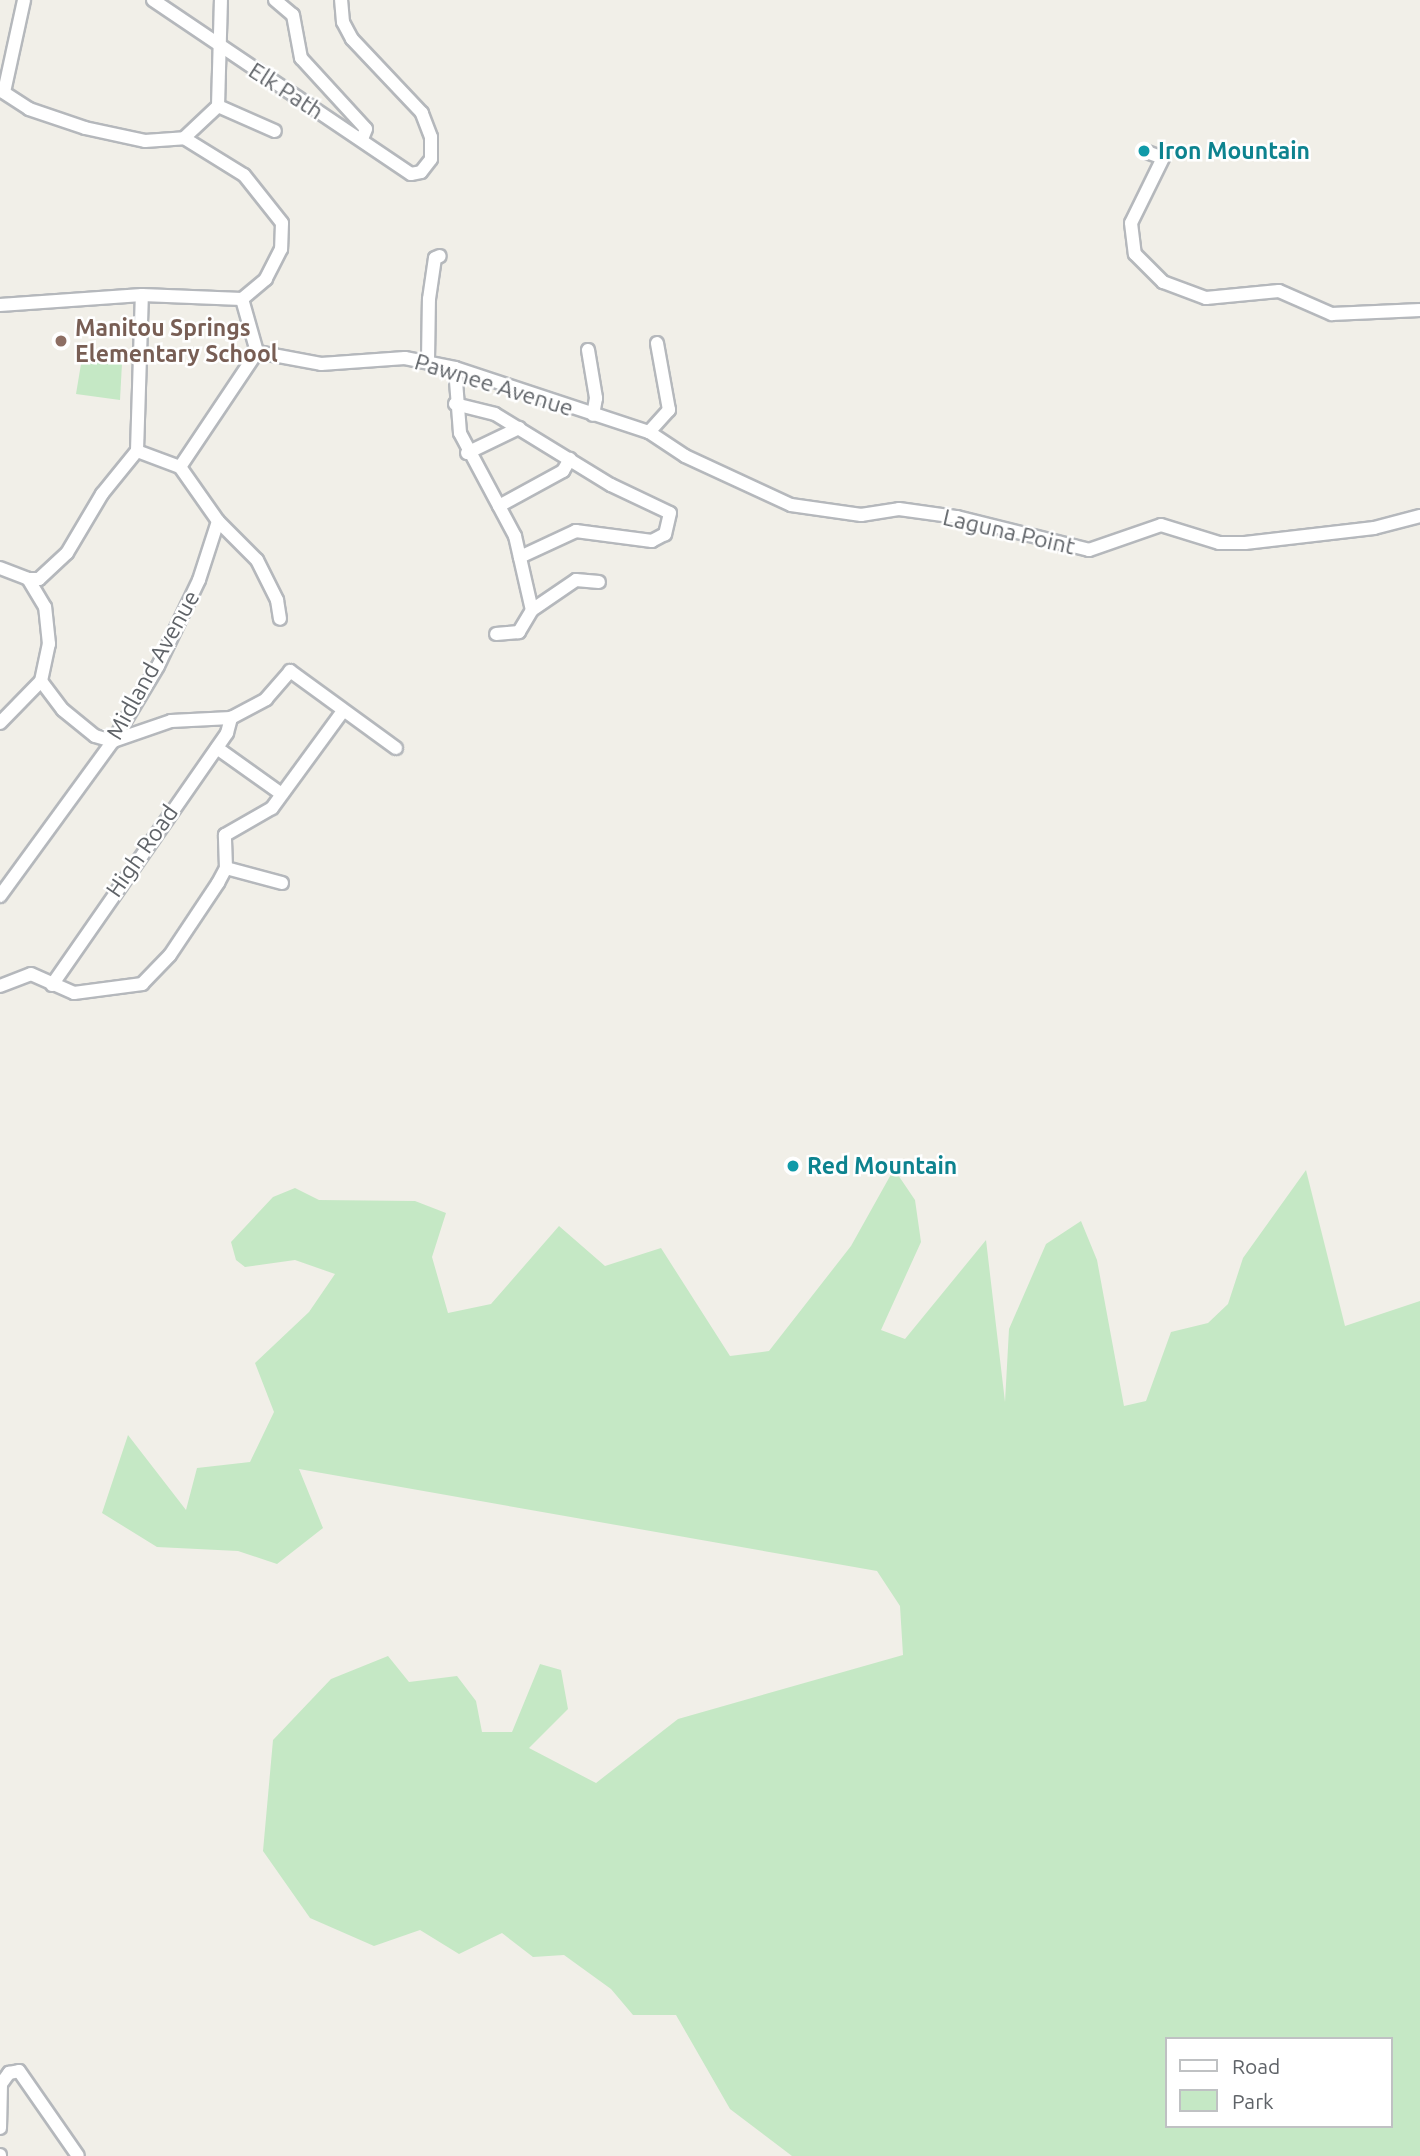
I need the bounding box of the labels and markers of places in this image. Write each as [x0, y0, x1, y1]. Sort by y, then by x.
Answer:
place label: Iron Mountain [1158, 137, 1310, 165]
marker: Iron Mountain [1136, 143, 1152, 159]
place label: Manitou Springs Elementary School [75, 314, 278, 368]
marker: Manitou Springs Elementary School [53, 333, 69, 349]
place label: Red Mountain [807, 1152, 957, 1180]
marker: Red Mountain [785, 1158, 801, 1174]

